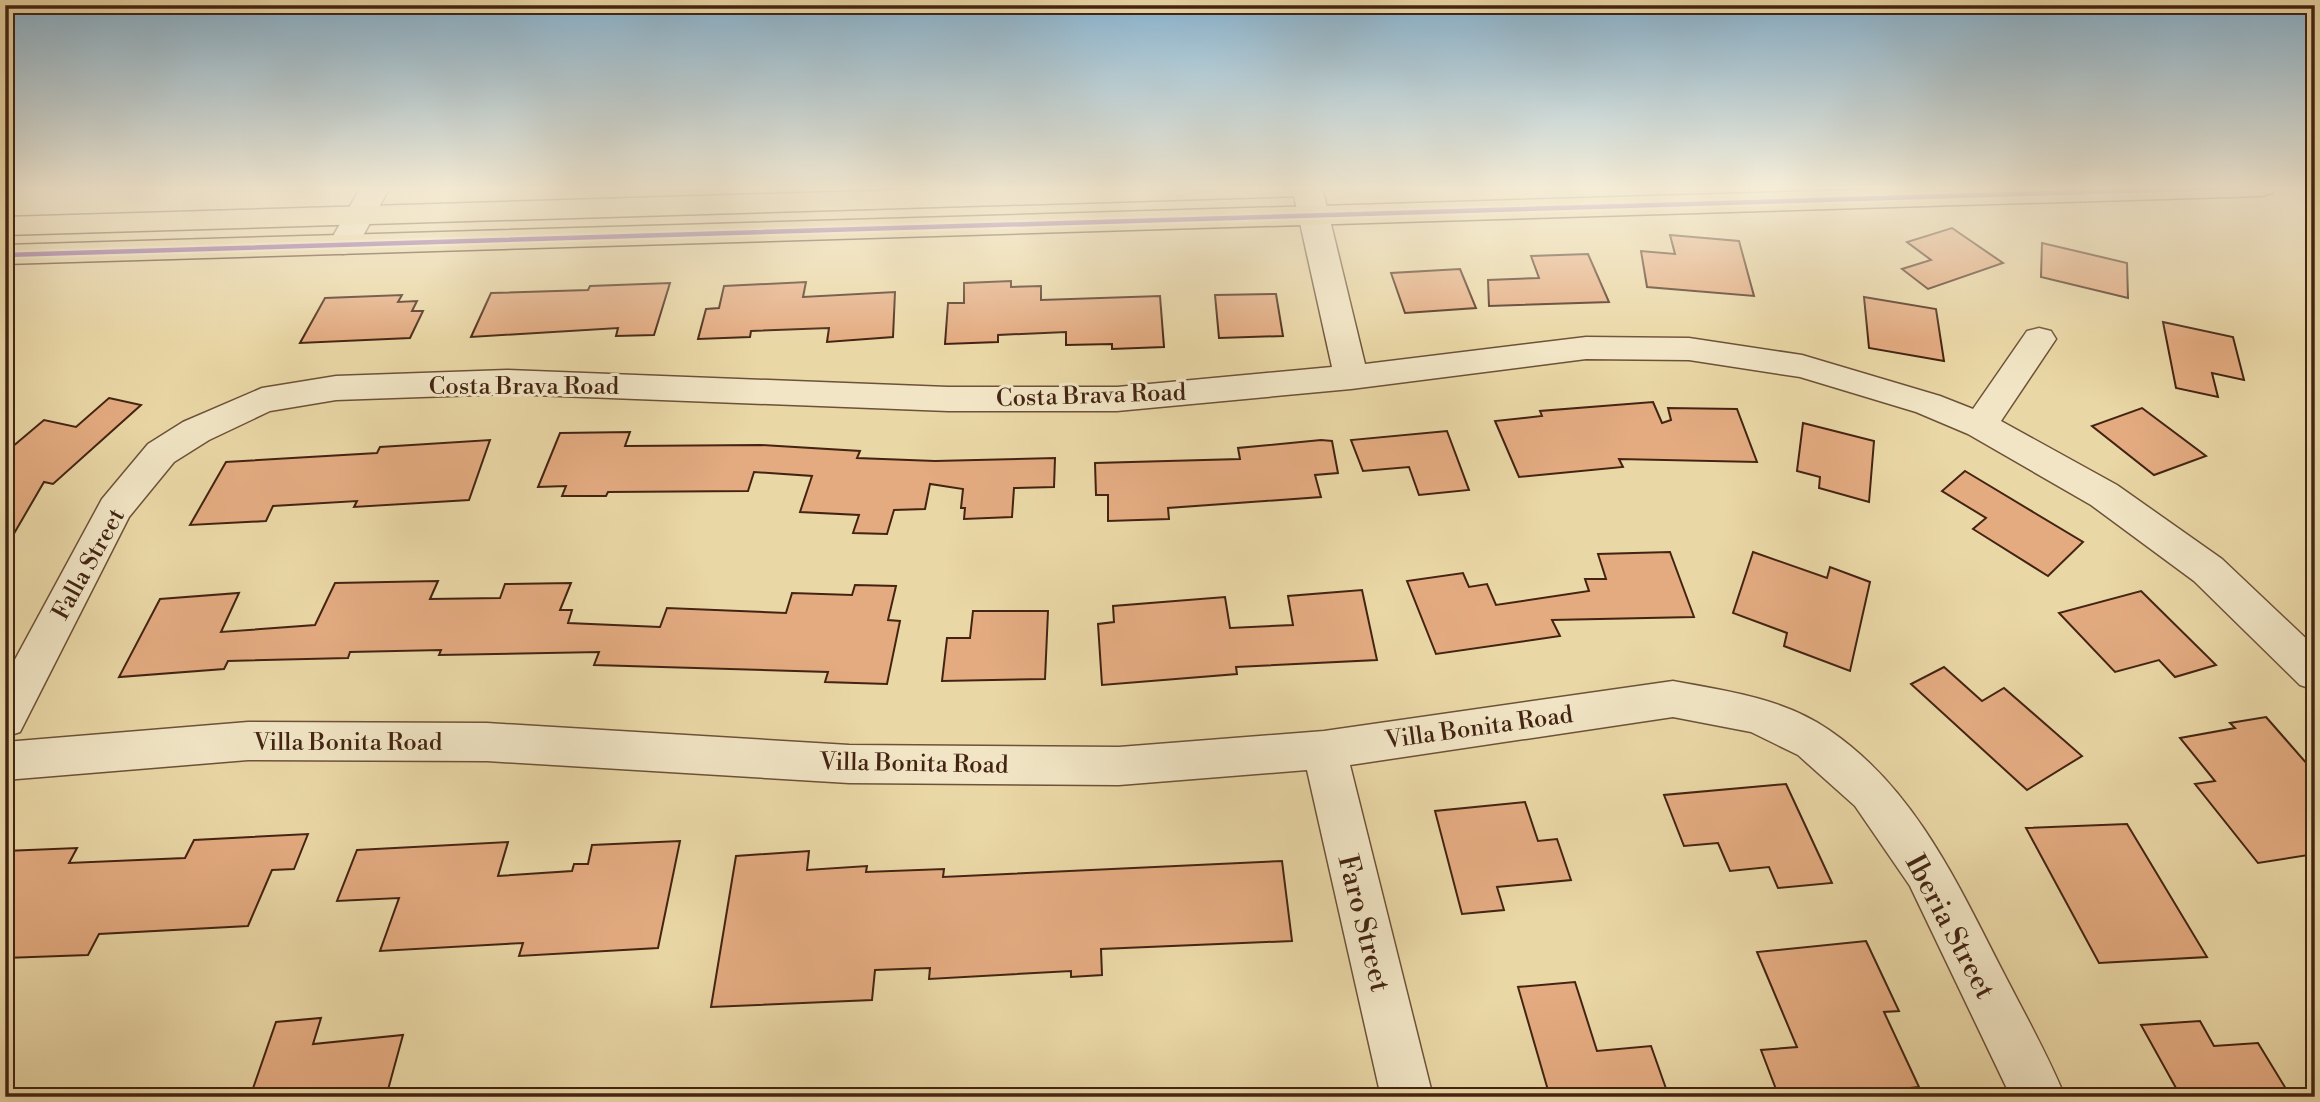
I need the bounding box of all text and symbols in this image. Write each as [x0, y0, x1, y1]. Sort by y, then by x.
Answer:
street label: Costa Brava Road [429, 372, 620, 402]
street label: Costa Brava Road [995, 378, 1187, 414]
street label: Falla Street [46, 503, 132, 625]
street label: Villa Bonita Road [1383, 700, 1575, 756]
street label: Villa Bonita Road [253, 728, 443, 758]
street label: Villa Bonita Road [818, 747, 1009, 781]
street label: Iberia Street [1897, 848, 2002, 1005]
street label: Faro Street [1330, 851, 1397, 996]

